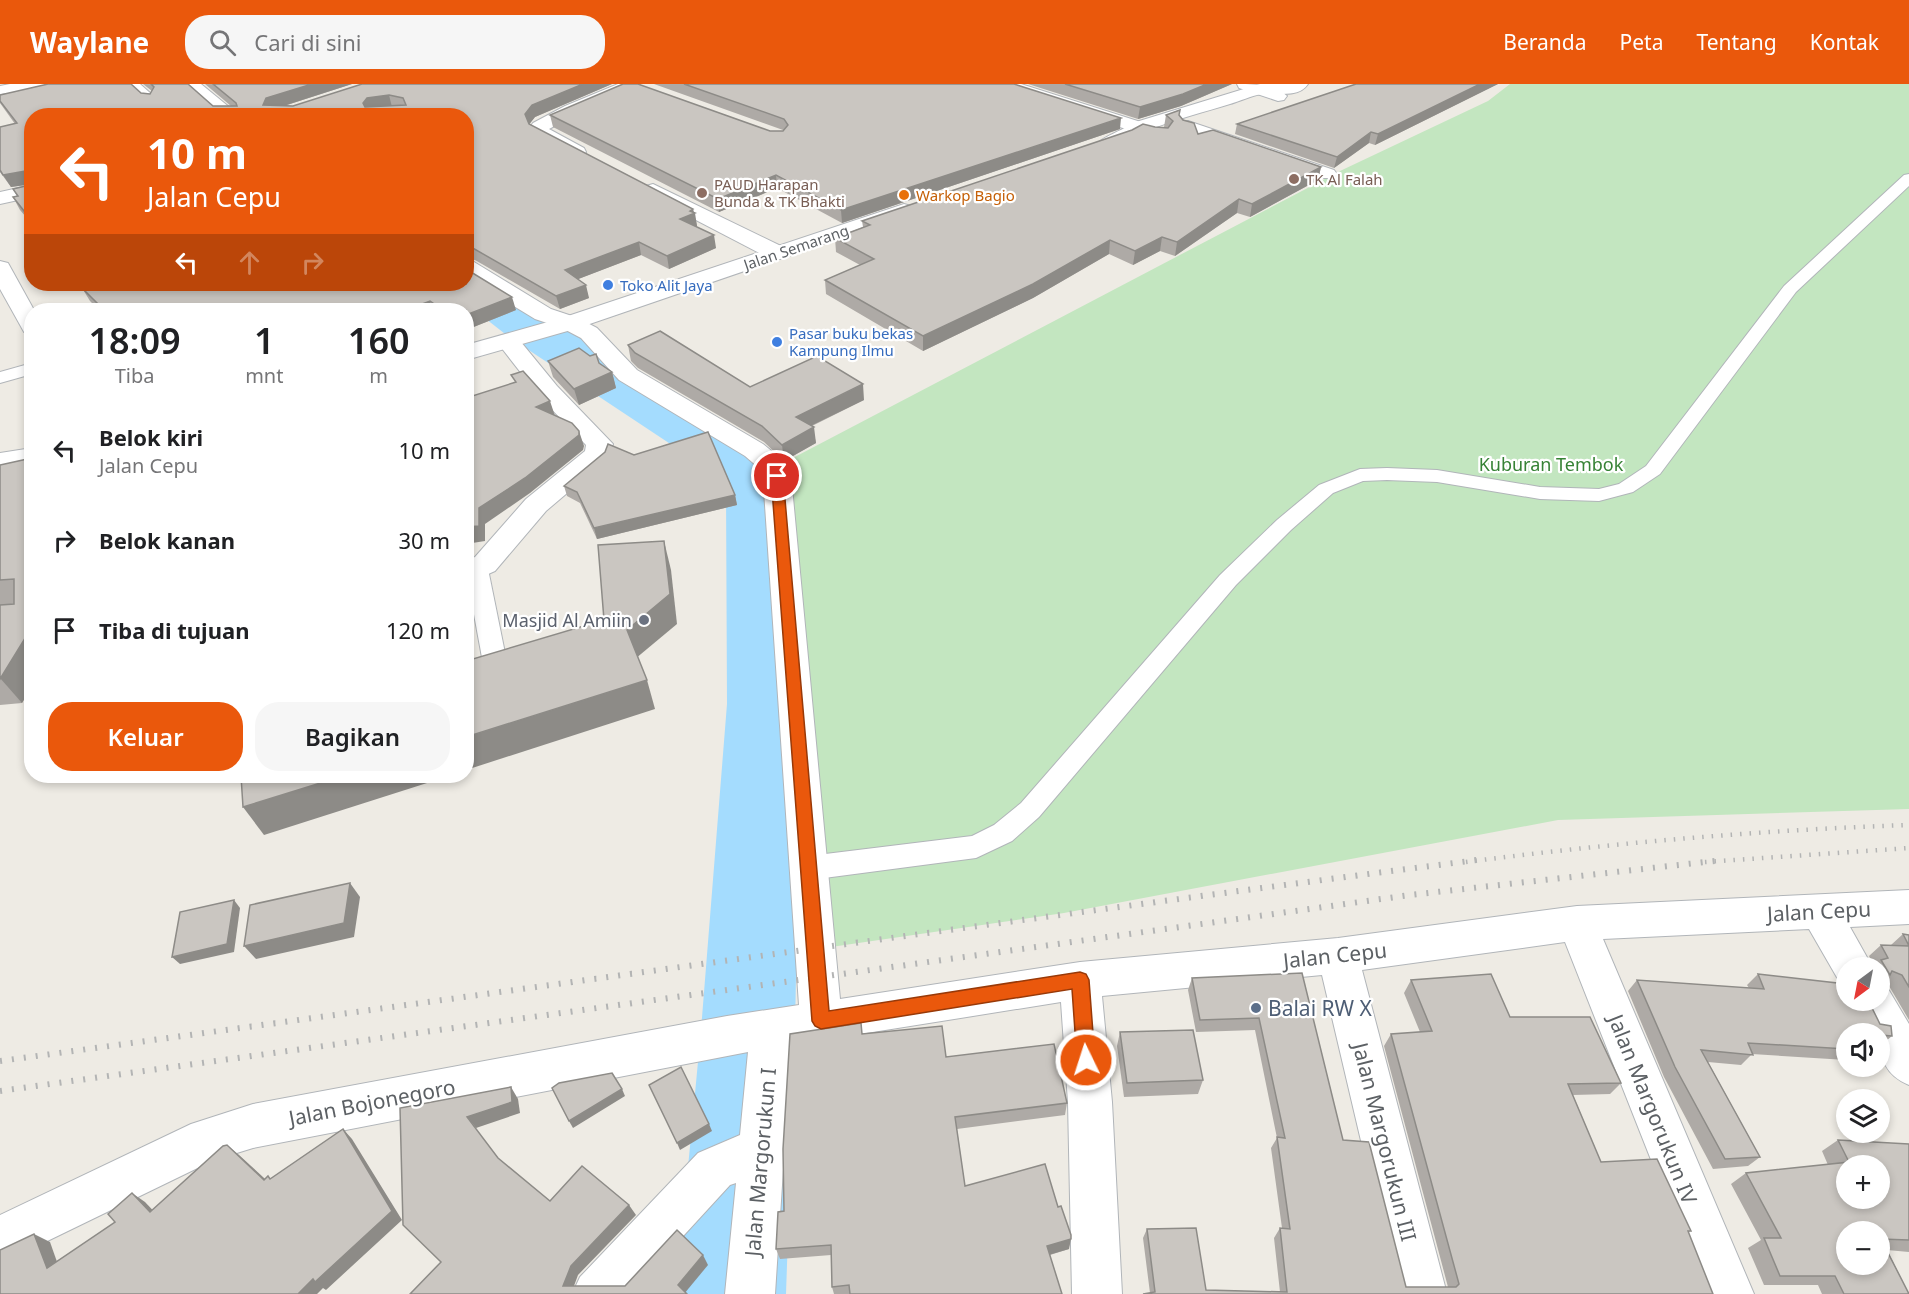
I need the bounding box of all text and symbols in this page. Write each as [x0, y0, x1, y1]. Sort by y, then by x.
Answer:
search box [185, 15, 605, 69]
text: Waylane [30, 23, 149, 61]
icon: search [206, 26, 239, 59]
text: Cari di sini [254, 27, 361, 57]
text: Beranda [1503, 28, 1587, 56]
text: Peta [1620, 28, 1663, 56]
text: Tentang [1696, 28, 1777, 56]
text: Kontak [1810, 28, 1879, 56]
text: 10 m [147, 124, 247, 181]
icon: left [48, 132, 126, 210]
place label: TK Al Falah [1306, 169, 1383, 189]
marker: TK Al Falah [1287, 172, 1301, 186]
place label: PAUD Harapan Bunda & TK Bhakti [714, 174, 845, 211]
text: Jalan Cepu [147, 178, 281, 215]
place label: Warkop Bagio [916, 185, 1015, 205]
marker: PAUD Harapan Bunda & TK Bhakti [695, 186, 709, 200]
marker: Warkop Bagio [897, 188, 911, 202]
street label: Jalan Semarang [739, 220, 851, 275]
icon: left [170, 246, 203, 279]
icon: ahead [233, 246, 266, 279]
icon: right [296, 246, 329, 279]
place label: Toko Alit Jaya [620, 275, 713, 295]
marker: Toko Alit Jaya [601, 278, 615, 292]
text: 18:09 [88, 316, 181, 365]
text: 1 [254, 316, 275, 365]
text: 160 [348, 316, 410, 365]
place label: Pasar buku bekas Kampung Ilmu [789, 323, 913, 360]
marker: Pasar buku bekas Kampung Ilmu [770, 335, 784, 349]
text: Tiba [115, 362, 154, 389]
text: mnt [245, 362, 283, 389]
text: m [369, 362, 388, 389]
text: Belok kiri [99, 422, 203, 452]
icon: left [48, 434, 81, 467]
text: 10 m [399, 435, 450, 465]
pin [751, 450, 802, 501]
text: Jalan Cepu [99, 452, 198, 479]
park label: Kuburan Tembok [1479, 452, 1624, 476]
icon: arrive [760, 459, 793, 492]
icon: right [48, 524, 81, 557]
text: Belok kanan [99, 525, 235, 555]
text: 30 m [399, 525, 450, 555]
place label: Masjid Al Amiin [502, 608, 632, 632]
marker: Masjid Al Amiin [637, 613, 651, 627]
icon: arrive [48, 614, 81, 647]
text: Tiba di tujuan [99, 615, 249, 645]
text: 120 m [386, 615, 450, 645]
button: Keluar [48, 702, 243, 771]
button: Bagikan [255, 702, 450, 771]
street label: Jalan Cepu [1764, 894, 1872, 928]
street label: Jalan Cepu [1280, 936, 1388, 975]
north arrow [1836, 957, 1890, 1011]
map controls [1836, 957, 1890, 1275]
place label: Balai RW X [1268, 994, 1373, 1022]
marker: Balai RW X [1249, 1001, 1263, 1015]
street label: Jalan Margorukun IV [1601, 1008, 1704, 1208]
button: sound [1836, 1023, 1890, 1077]
position arrow [1054, 1028, 1118, 1092]
street label: Jalan Margorukun III [1346, 1038, 1423, 1244]
street label: Jalan Margorukun I [738, 1066, 782, 1260]
street label: Jalan Bojonegoro [284, 1072, 458, 1132]
button: layers [1836, 1089, 1890, 1143]
button: + [1836, 1155, 1890, 1209]
button: − [1836, 1221, 1890, 1275]

